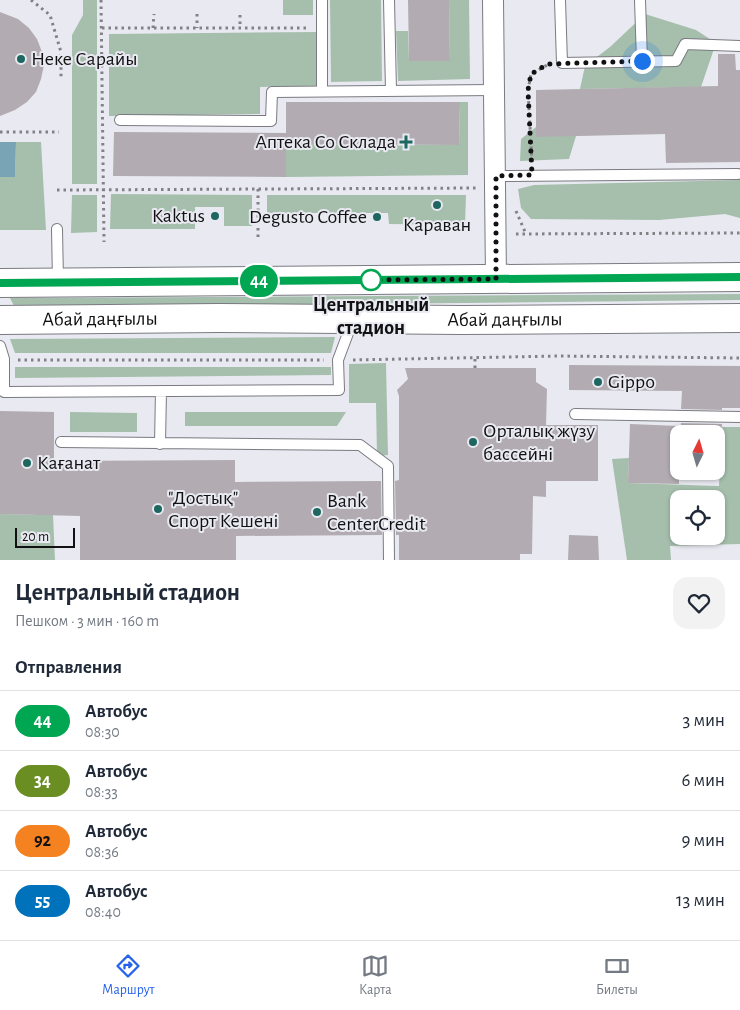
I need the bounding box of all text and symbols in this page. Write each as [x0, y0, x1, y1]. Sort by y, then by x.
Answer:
place label: Неке Сарайы [31, 49, 138, 69]
your location [630, 49, 655, 74]
marker: Неке Сарайы [15, 53, 27, 65]
place label: Аптека Со Склада [255, 132, 396, 152]
marker: Аптека Со Склада [400, 136, 412, 148]
marker: Караван [431, 199, 443, 211]
place label: Kaktus [152, 206, 205, 226]
place label: Degusto Coffee [249, 207, 367, 227]
marker: Kaktus [209, 210, 221, 222]
marker: Degusto Coffee [371, 211, 383, 223]
place label: Караван [403, 215, 471, 235]
line badge: 44 [236, 265, 282, 297]
marker: Центральный стадион [360, 269, 382, 291]
text: 44 [250, 272, 268, 290]
place label: Центральный стадион [313, 295, 429, 338]
street label: Абай даңғылы [42, 309, 158, 330]
street label: Абай даңғылы [447, 309, 563, 330]
place label: Gippo [608, 372, 655, 392]
marker: Gippo [592, 376, 604, 388]
place label: Орталық жүзу бассейні [483, 421, 596, 464]
north arrow [670, 425, 725, 480]
map controls [670, 425, 725, 545]
marker: Орталық жүзу бассейні [467, 436, 479, 448]
place label: Кағанат [37, 453, 101, 473]
marker: Кағанат [21, 457, 33, 469]
place label: "Достық" Спорт Кешені [168, 488, 278, 531]
button: locate [670, 490, 725, 545]
place label: Bank CenterCredit [327, 491, 426, 534]
marker: "Достық" Спорт Кешені [152, 503, 164, 515]
marker: Bank CenterCredit [311, 506, 323, 518]
scale bar [15, 525, 75, 548]
text: 20 m [22, 530, 49, 544]
button: heart [673, 577, 725, 629]
text: Центральный стадион [15, 581, 240, 605]
text: Пешком · 3 мин · 160 m [15, 613, 159, 629]
text: Отправления [15, 658, 122, 677]
text: Автобус [85, 702, 148, 721]
text: 3 мин [682, 711, 725, 730]
text: 44 [33, 712, 52, 730]
text: 08:30 [85, 724, 120, 740]
text: Автобус [85, 762, 148, 781]
text: 6 мин [681, 771, 725, 790]
text: 34 [34, 772, 51, 790]
text: 08:33 [85, 784, 118, 800]
text: Автобус [85, 822, 148, 841]
text: 9 мин [681, 831, 725, 850]
text: 92 [34, 832, 51, 850]
text: 08:36 [85, 844, 119, 860]
text: Автобус [85, 882, 148, 901]
text: 13 мин [676, 891, 725, 910]
text: 55 [35, 892, 50, 910]
text: 08:40 [85, 904, 121, 920]
tab: Маршрут [102, 952, 155, 999]
tab: Карта [359, 952, 392, 999]
tab: Билеты [596, 952, 638, 999]

